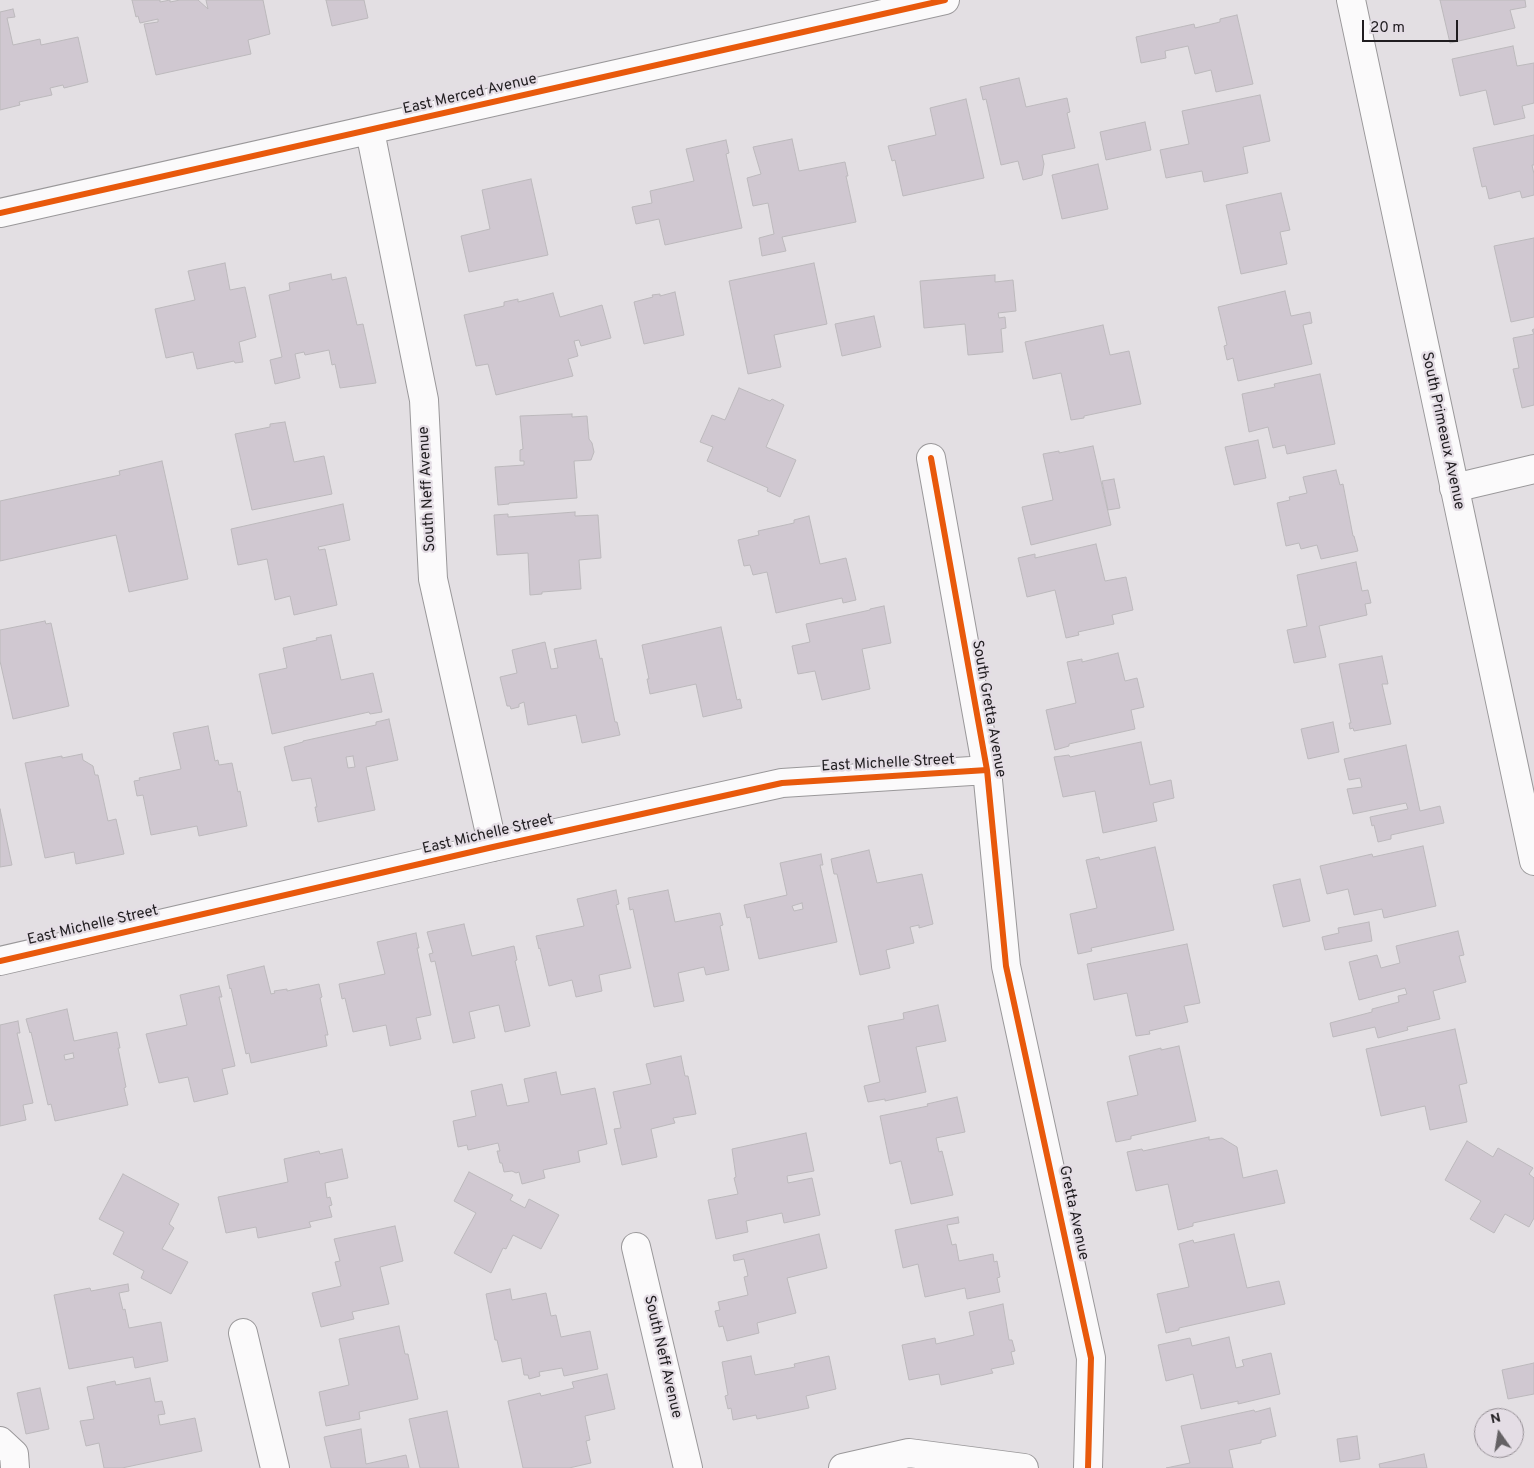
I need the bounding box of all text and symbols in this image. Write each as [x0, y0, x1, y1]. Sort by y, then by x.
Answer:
scale bar [1364, 10, 1460, 42]
text: 20 m [1370, 19, 1405, 38]
street label: East Merced Avenue [401, 71, 539, 119]
street label: South Primeaux Avenue [1416, 351, 1468, 511]
street label: South Neff Avenue [416, 426, 440, 552]
street label: South Gretta Avenue [967, 639, 1009, 779]
street label: East Michelle Street [821, 752, 955, 776]
street label: East Michelle Street [421, 811, 555, 859]
street label: East Michelle Street [26, 902, 160, 950]
street label: Gretta Avenue [1054, 1164, 1092, 1262]
street label: South Neff Avenue [639, 1294, 685, 1420]
north arrow [1474, 1408, 1524, 1458]
text: N [1489, 1409, 1503, 1428]

